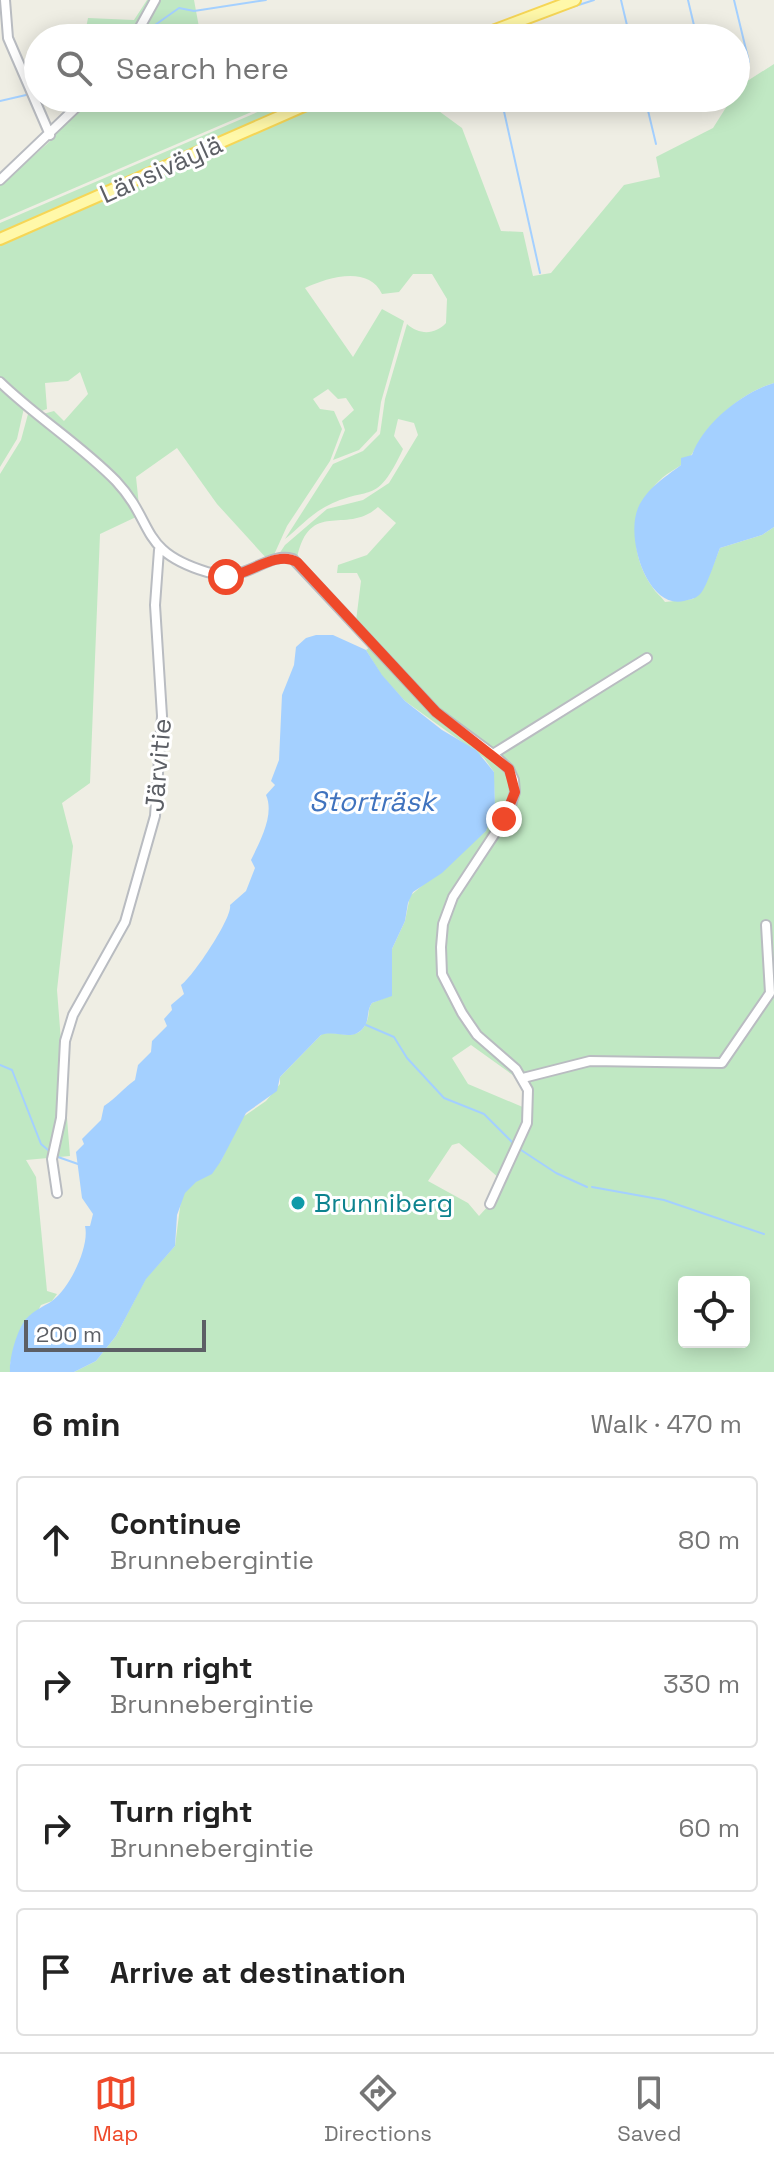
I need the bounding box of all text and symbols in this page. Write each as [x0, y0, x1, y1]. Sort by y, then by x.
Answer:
search box [24, 24, 750, 112]
icon: search [52, 46, 96, 90]
text: Search here [116, 49, 289, 88]
street label: Länsiväylä [94, 127, 228, 211]
route start [208, 559, 244, 595]
street label: Järvitie [137, 717, 179, 813]
water label: Storträsk [309, 783, 438, 819]
route end [486, 801, 522, 837]
place label: Brunniberg [314, 1186, 453, 1220]
marker: Brunniberg [289, 1194, 307, 1212]
map controls [678, 1276, 750, 1348]
button: locate [678, 1276, 750, 1348]
scale bar [24, 1316, 206, 1352]
text: 200 m [36, 1320, 102, 1348]
text: 6 min [32, 1403, 121, 1446]
text: Walk · 470 m [590, 1407, 742, 1441]
text: Continue [110, 1504, 241, 1543]
icon: ahead [34, 1518, 78, 1562]
text: 80 m [678, 1523, 740, 1557]
text: Brunnebergintie [110, 1543, 314, 1577]
text: Turn right [110, 1648, 253, 1687]
icon: right [34, 1662, 78, 1706]
text: 330 m [663, 1667, 740, 1701]
text: Brunnebergintie [110, 1687, 314, 1721]
text: Turn right [110, 1792, 253, 1831]
icon: right [34, 1806, 78, 1850]
text: 60 m [678, 1811, 740, 1845]
text: Brunnebergintie [110, 1831, 314, 1865]
icon: arrive [34, 1950, 78, 1994]
text: Arrive at destination [110, 1953, 406, 1992]
tab: Map [93, 2071, 139, 2147]
tab: Directions [324, 2071, 432, 2147]
tab: Saved [617, 2071, 681, 2147]

